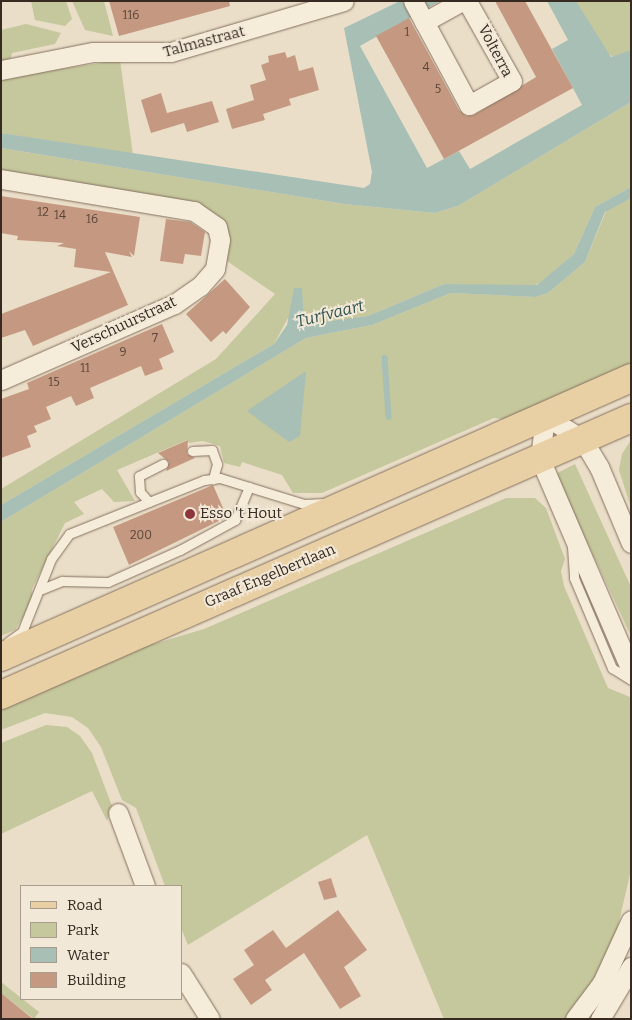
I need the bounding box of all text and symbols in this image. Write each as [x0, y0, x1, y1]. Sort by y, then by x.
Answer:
house number: 116 [123, 9, 139, 23]
street label: Talmastraat [161, 22, 247, 62]
street label: Volterra [474, 22, 516, 80]
house number: 1 [405, 26, 409, 40]
house number: 4 [422, 61, 430, 75]
house number: 5 [435, 83, 441, 97]
house number: 12 [37, 206, 49, 220]
house number: 14 [54, 209, 66, 223]
house number: 16 [86, 213, 98, 227]
street label: Verschuurstraat [69, 293, 179, 357]
water label: Turfvaart [294, 296, 366, 332]
house number: 7 [152, 332, 158, 346]
house number: 9 [119, 346, 127, 360]
house number: 11 [80, 362, 90, 376]
house number: 15 [48, 376, 60, 390]
place label: Esso 't Hout [200, 505, 282, 523]
marker: Esso 't Hout [184, 508, 196, 520]
house number: 200 [130, 529, 152, 543]
street label: Graaf Engelbertlaan [202, 540, 338, 612]
legend [20, 885, 182, 1000]
text: Road [67, 896, 102, 914]
text: Park [67, 921, 99, 939]
text: Water [67, 946, 109, 964]
text: Building [67, 971, 126, 989]

